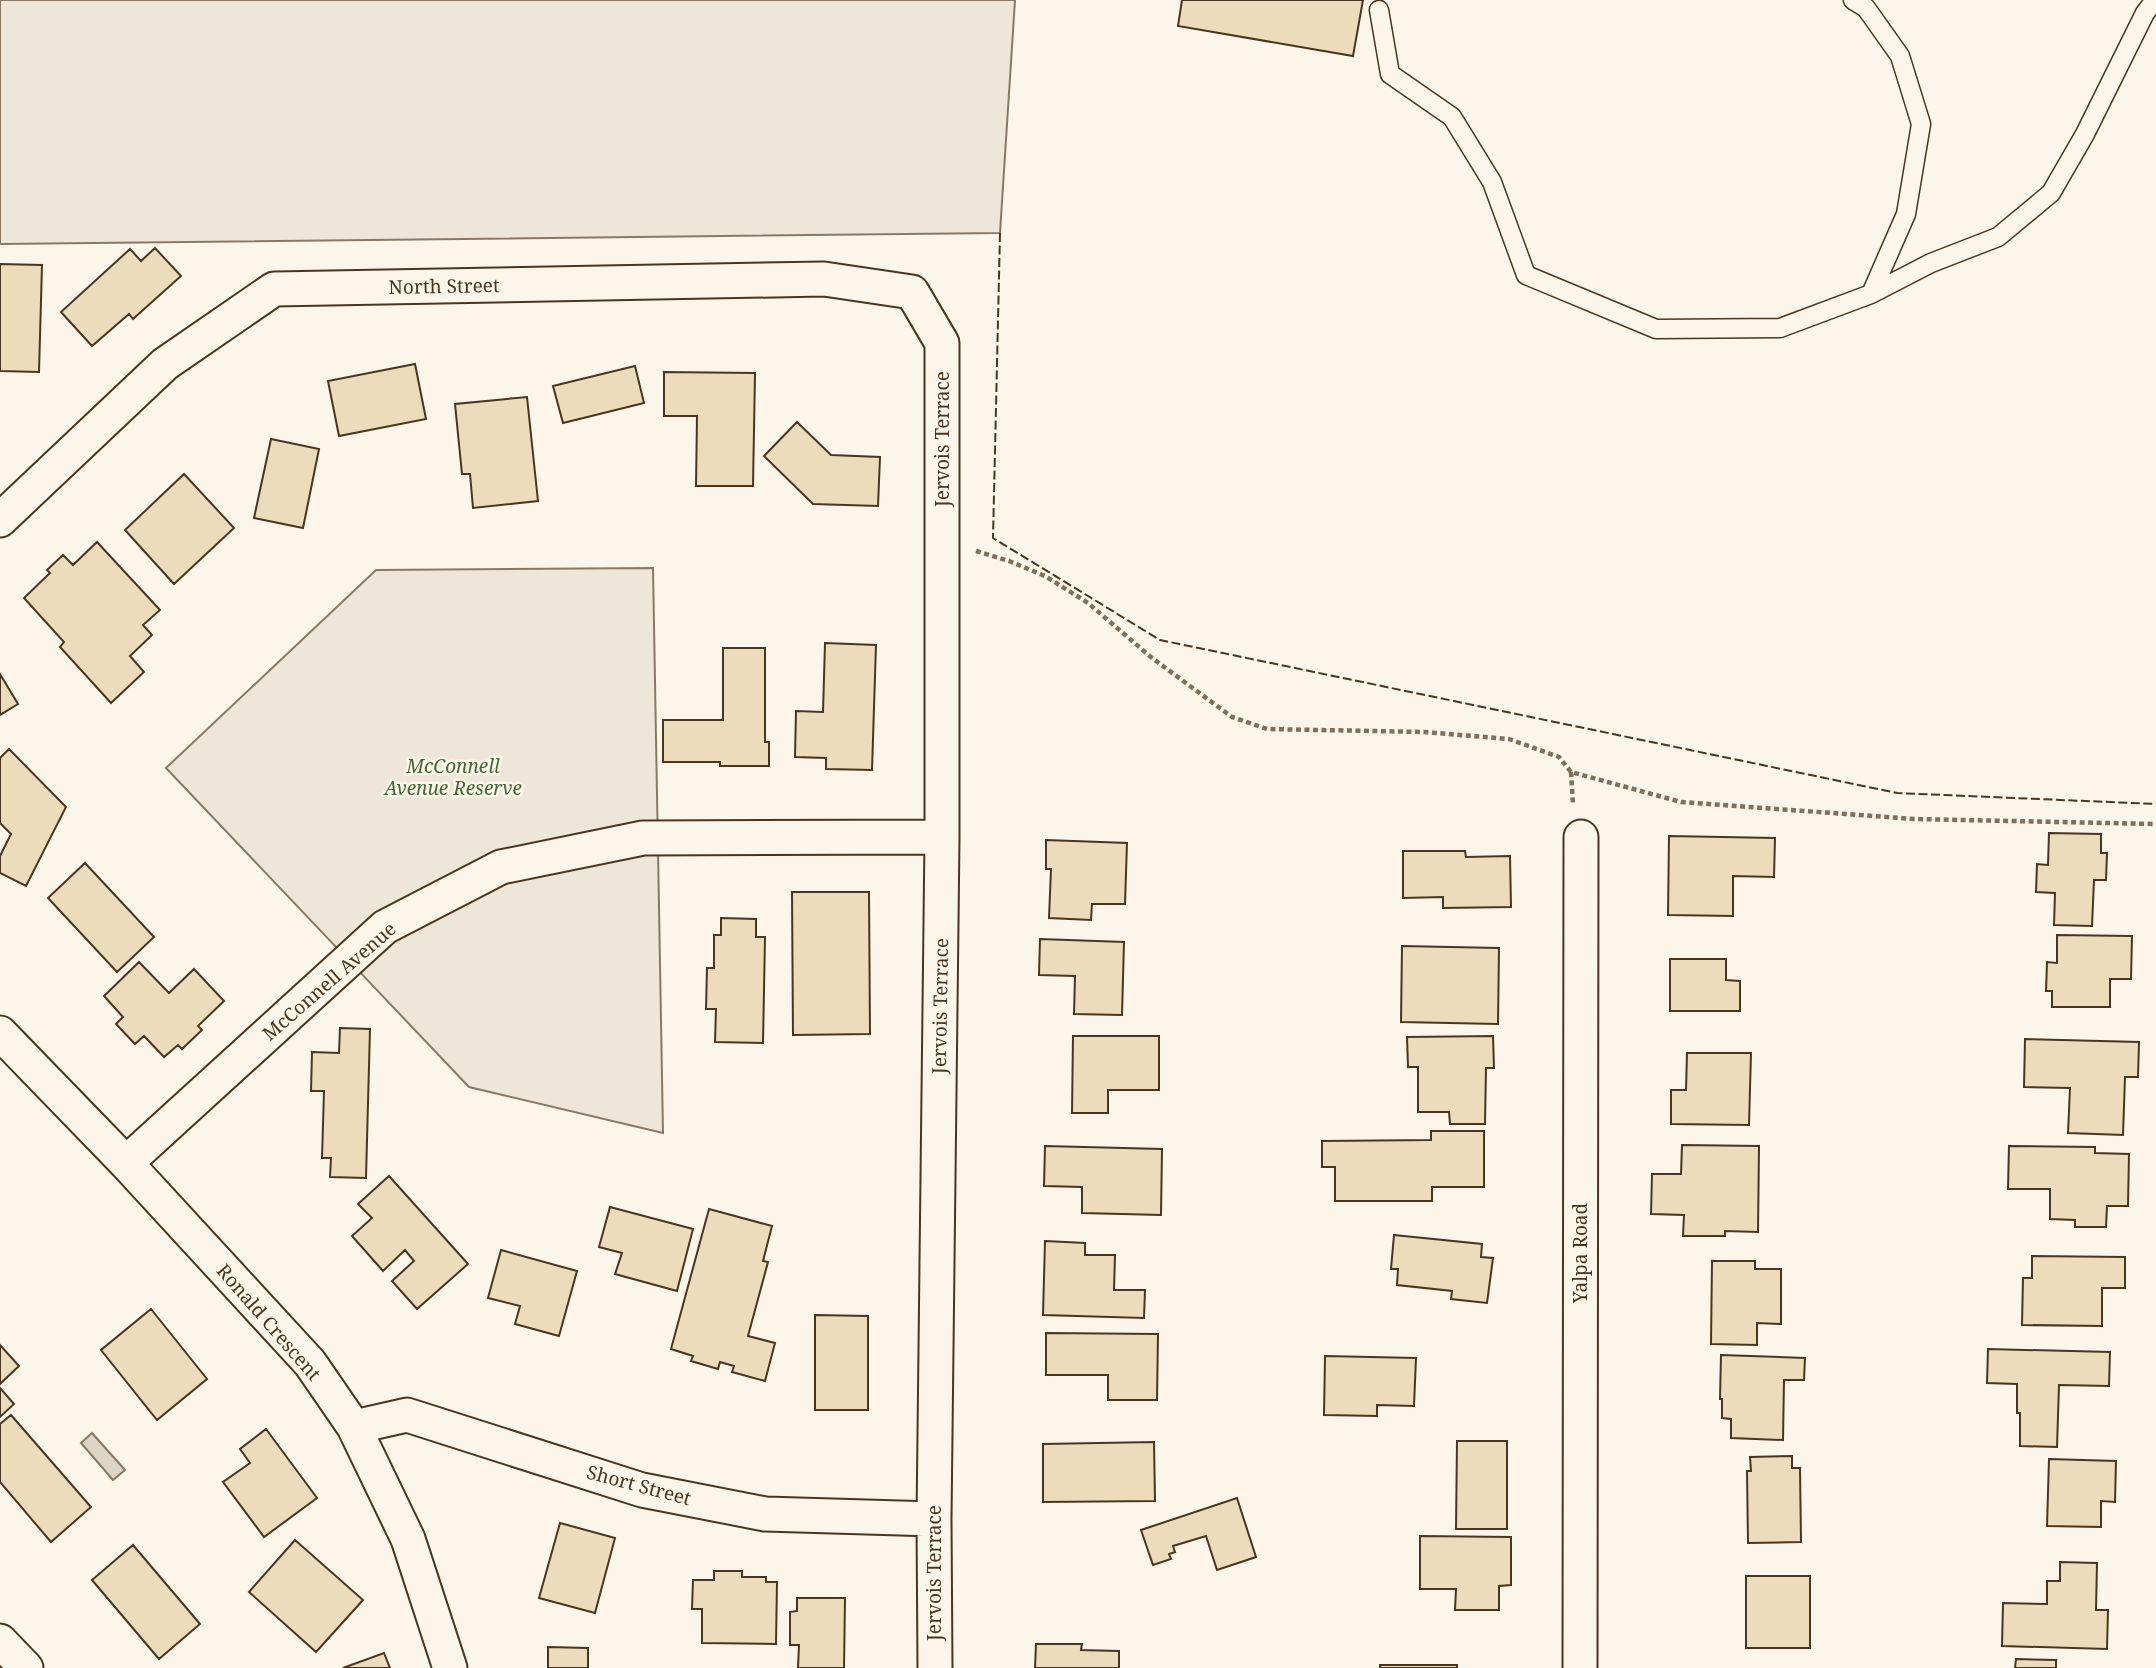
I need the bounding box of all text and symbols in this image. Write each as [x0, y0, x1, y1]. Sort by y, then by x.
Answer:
street label: North Street [388, 272, 500, 300]
street label: Jervois Terrace [929, 371, 955, 508]
park label: McConnell Avenue Reserve [382, 753, 522, 801]
street label: McConnell Avenue [257, 916, 401, 1046]
street label: Jervois Terrace [926, 938, 954, 1075]
street label: Yalpa Road [1567, 1202, 1593, 1304]
street label: Ronald Crescent [211, 1258, 327, 1386]
street label: Short Street [584, 1459, 694, 1511]
street label: Jervois Terrace [921, 1505, 947, 1642]

